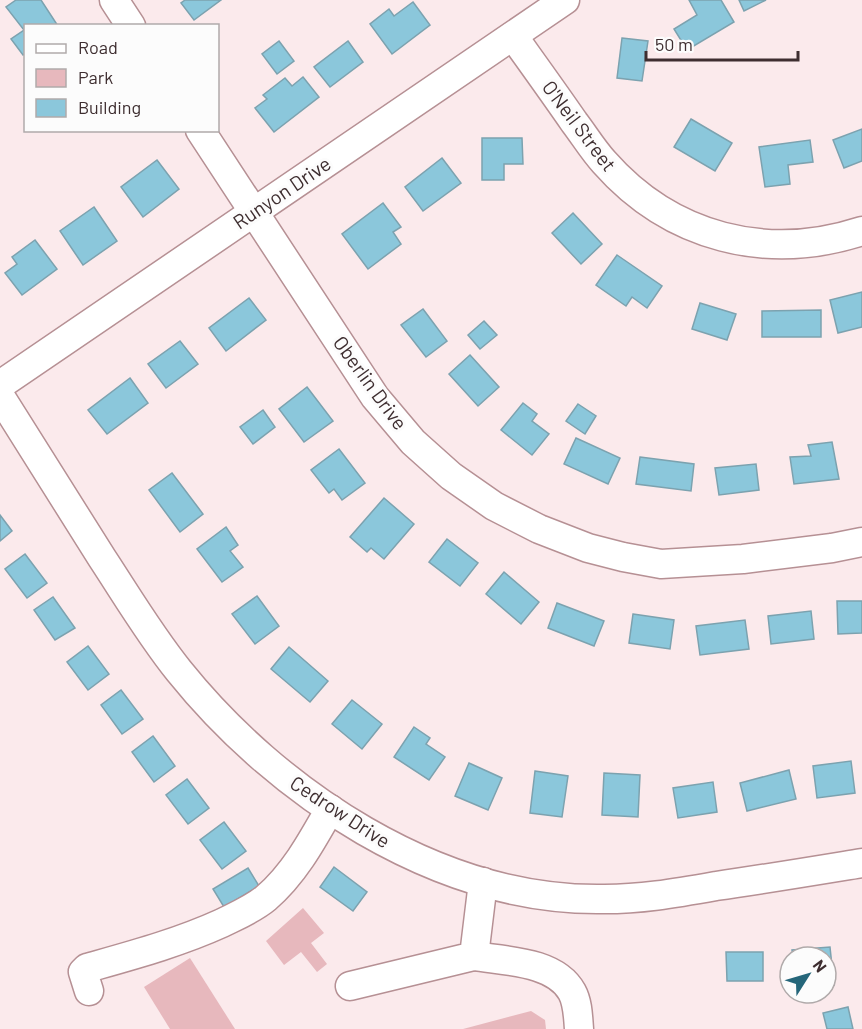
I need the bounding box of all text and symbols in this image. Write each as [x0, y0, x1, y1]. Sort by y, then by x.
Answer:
legend [24, 24, 219, 132]
scale bar [646, 24, 798, 62]
text: 50 m [655, 33, 693, 55]
text: Road [78, 36, 118, 58]
text: Park [78, 66, 113, 88]
street label: O'Neil Street [538, 75, 622, 176]
text: Building [78, 96, 141, 118]
street label: Runyon Drive [228, 151, 335, 234]
street label: Oberlin Drive [329, 331, 413, 434]
street label: Cedrow Drive [286, 770, 395, 852]
north arrow [778, 945, 838, 1005]
text: N [810, 956, 831, 976]

